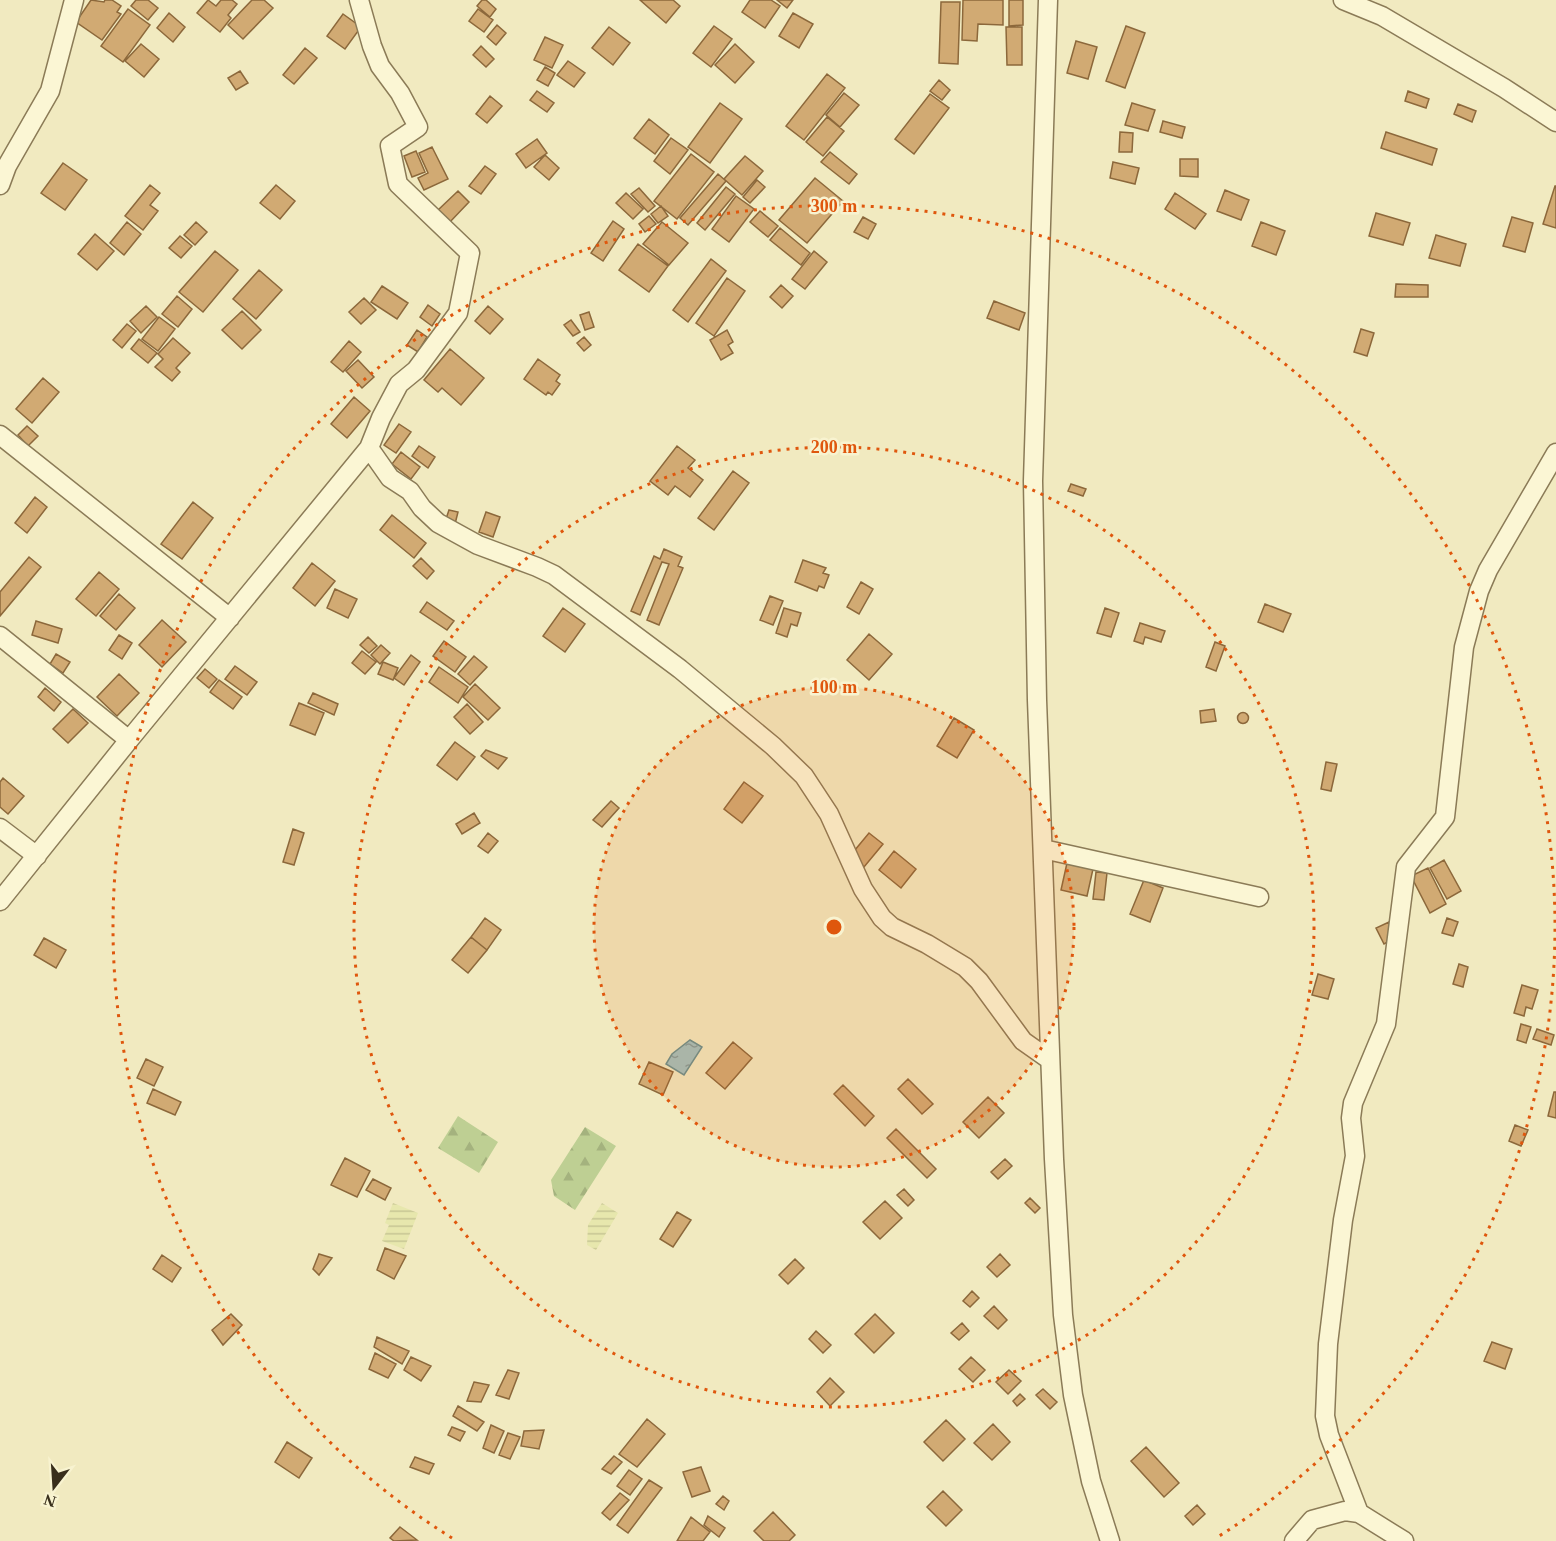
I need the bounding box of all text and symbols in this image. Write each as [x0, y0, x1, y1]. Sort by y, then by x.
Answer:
text: 300 m [811, 196, 857, 216]
text: 200 m [811, 437, 857, 457]
text: 100 m [811, 677, 857, 697]
centre of rings [824, 917, 844, 937]
north arrow [24, 1457, 84, 1517]
text: N [41, 1491, 58, 1511]

